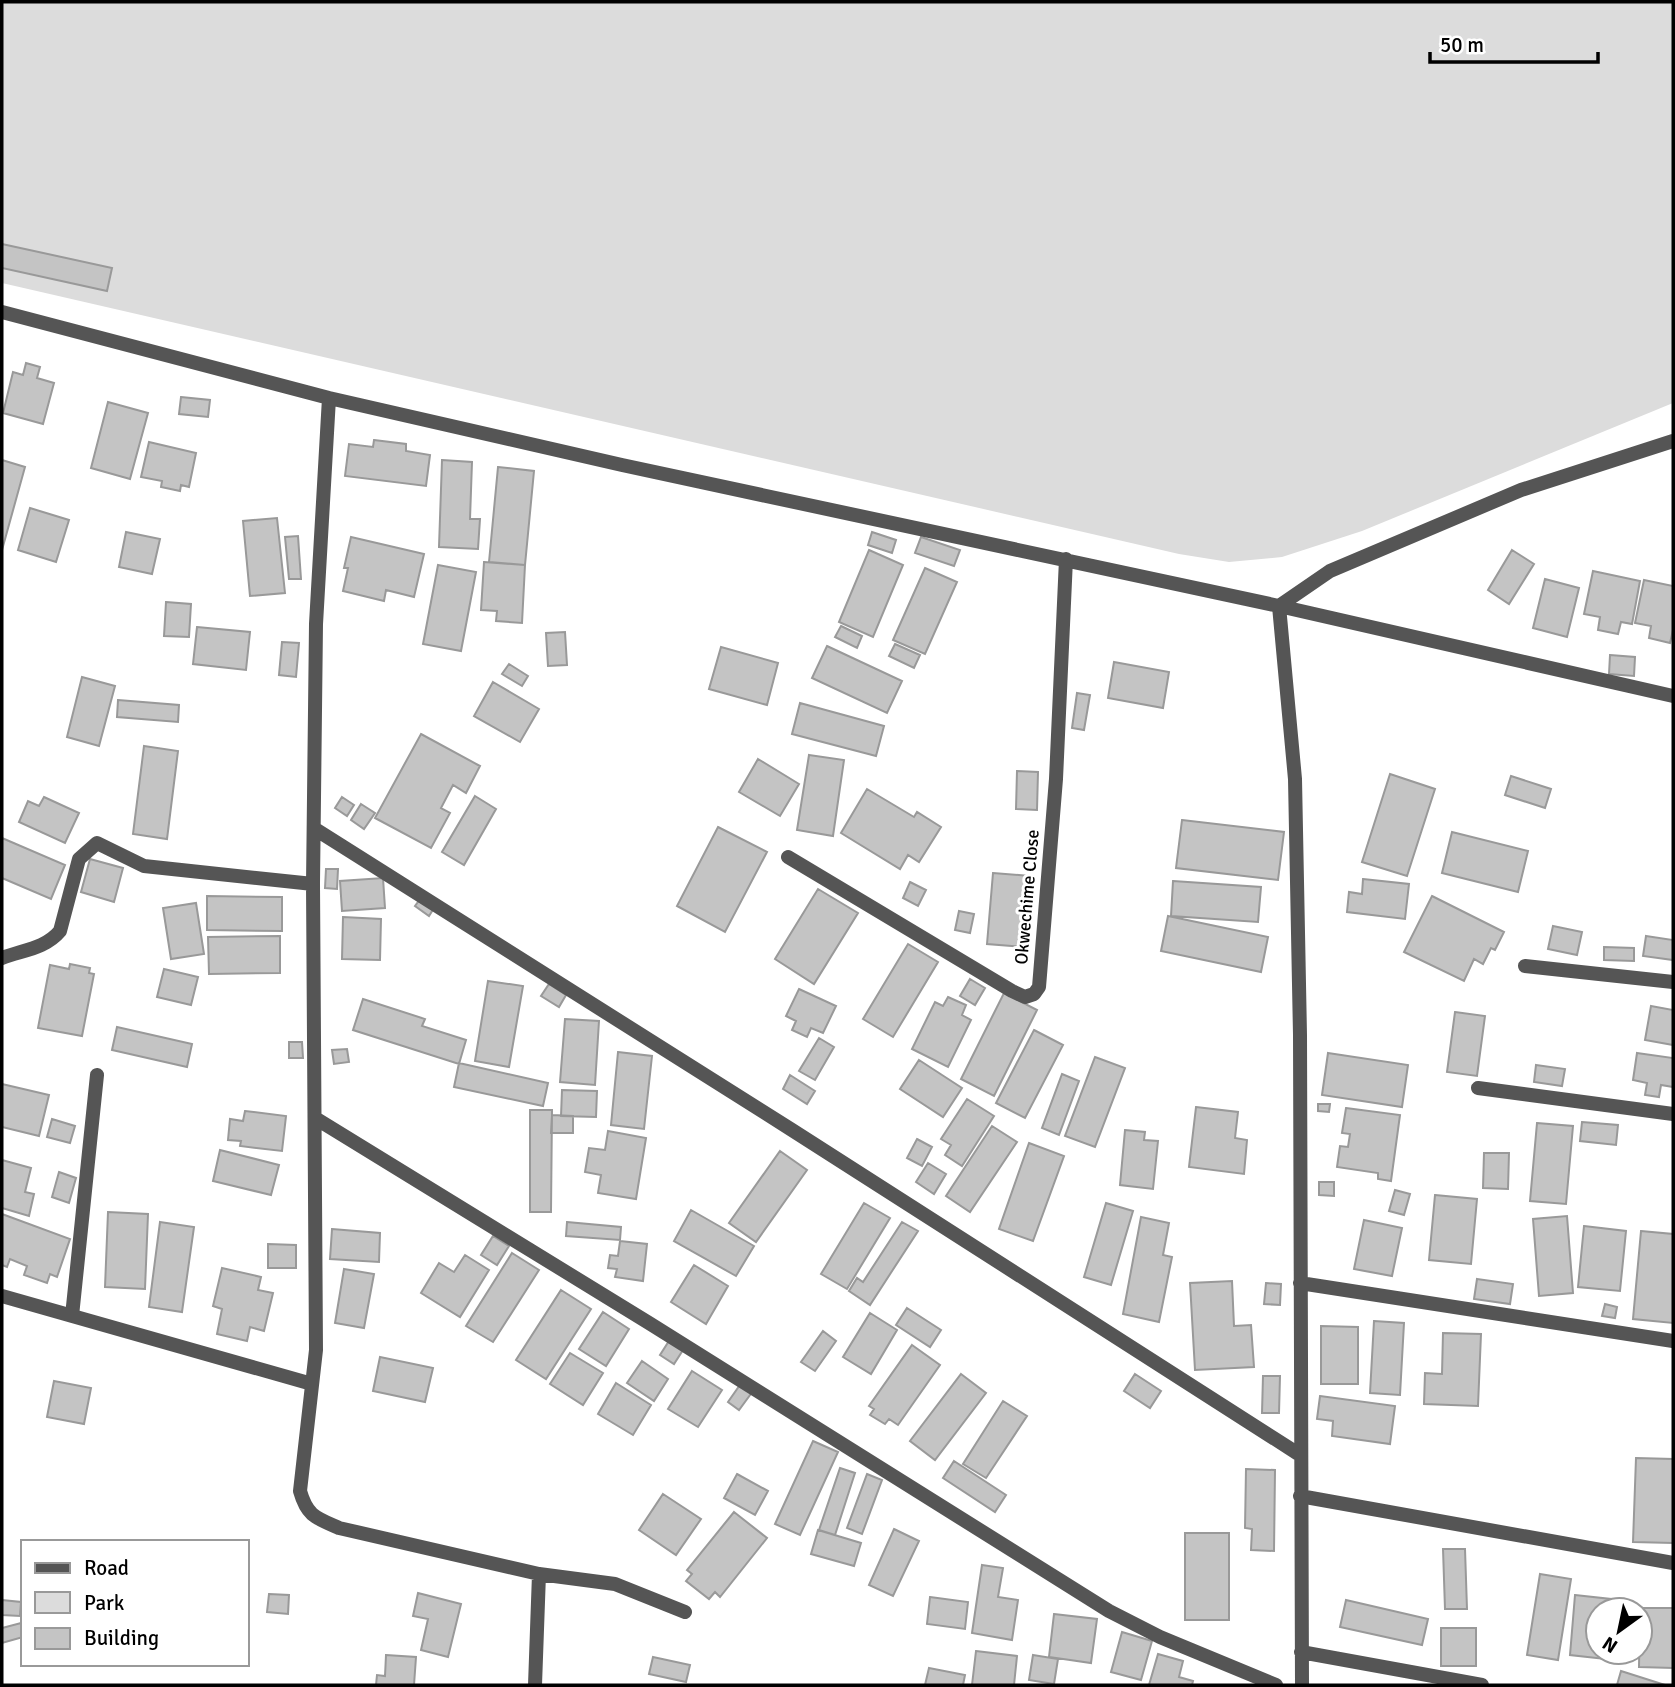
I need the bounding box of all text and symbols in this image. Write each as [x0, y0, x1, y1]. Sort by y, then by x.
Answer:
scale bar [1430, 21, 1598, 65]
text: 50 m [1440, 32, 1484, 58]
street label: Okwechime Close [1010, 829, 1044, 965]
legend [21, 1540, 248, 1666]
text: Road [84, 1555, 129, 1581]
text: Park [84, 1590, 125, 1616]
north arrow [1584, 1596, 1654, 1666]
text: Building [84, 1625, 159, 1651]
text: N [1598, 1631, 1622, 1658]

